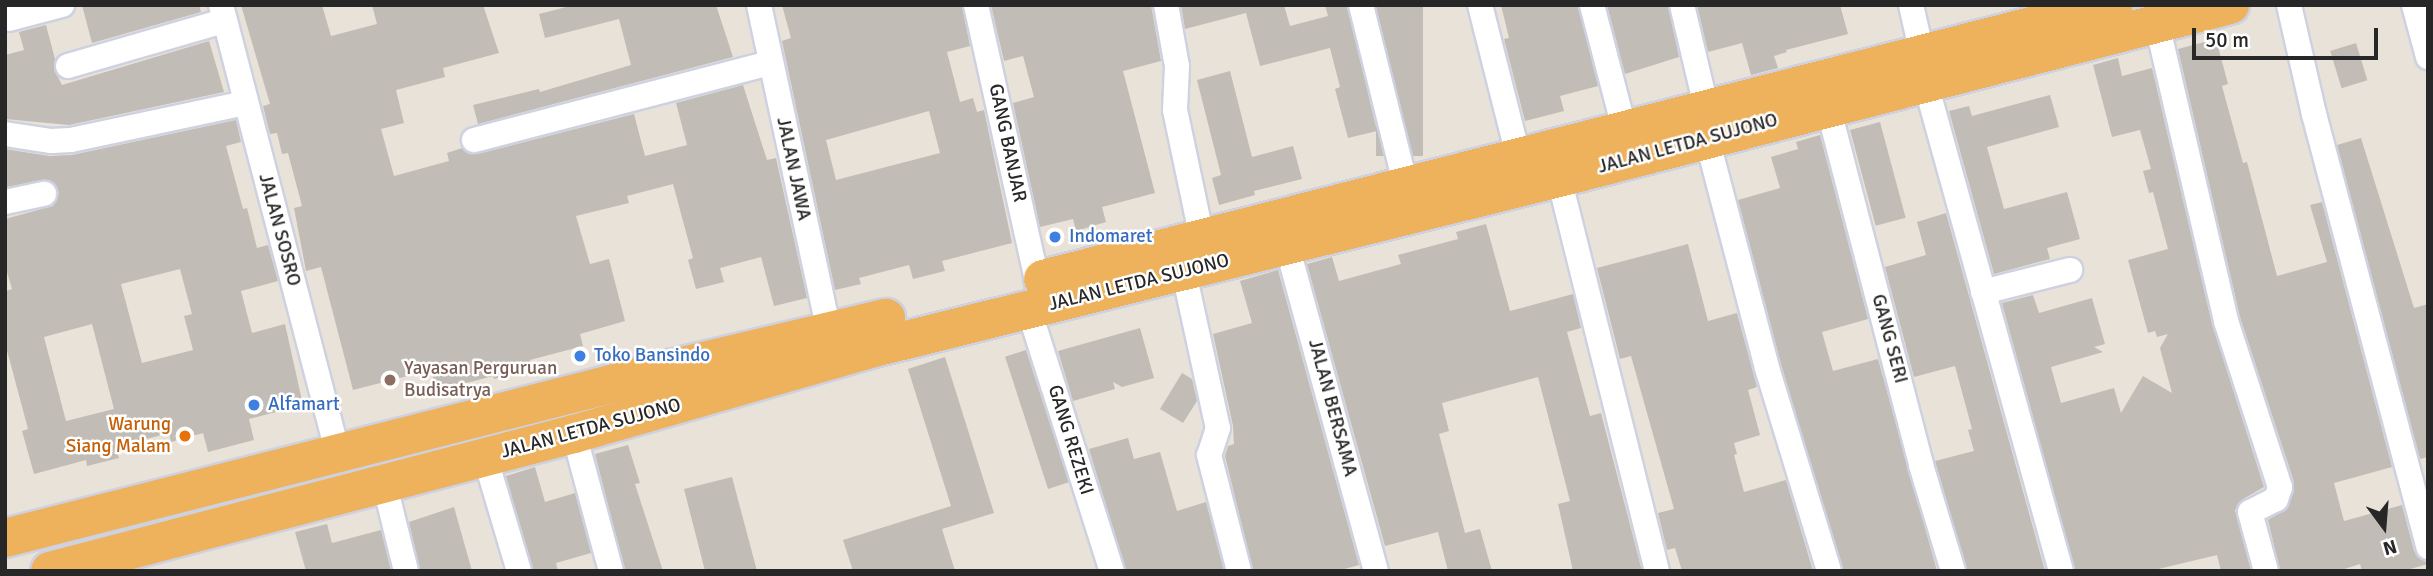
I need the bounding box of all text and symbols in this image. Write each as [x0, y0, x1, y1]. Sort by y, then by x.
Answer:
scale bar [2195, 14, 2380, 58]
text: 50 m [2205, 27, 2249, 53]
street label: GANG BANJAR [983, 82, 1031, 204]
street label: JALAN LETDA SUJONO [1596, 109, 1780, 179]
street label: JALAN JAWA [771, 115, 815, 223]
street label: JALAN SOSRO [253, 171, 305, 289]
place label: Indomaret [1069, 226, 1152, 248]
marker: Indomaret [1047, 229, 1063, 245]
street label: JALAN LETDA SUJONO [1046, 250, 1232, 316]
street label: GANG SERI [1866, 292, 1912, 386]
street label: JALAN BERSAMA [1303, 337, 1361, 479]
place label: Toko Bansindo [594, 345, 710, 367]
marker: Toko Bansindo [572, 348, 588, 364]
place label: Yayasan Perguruan Budisatrya [404, 358, 557, 402]
marker: Yayasan Perguruan Budisatrya [382, 372, 398, 388]
street label: GANG REZEKI [1042, 382, 1098, 498]
place label: Alfamart [268, 394, 340, 416]
street label: JALAN LETDA SUJONO [499, 394, 683, 464]
marker: Alfamart [246, 397, 262, 413]
place label: Warung Siang Malam [66, 414, 171, 458]
marker: Warung Siang Malam [177, 428, 193, 444]
north arrow [2349, 492, 2419, 562]
text: N [2380, 534, 2399, 561]

